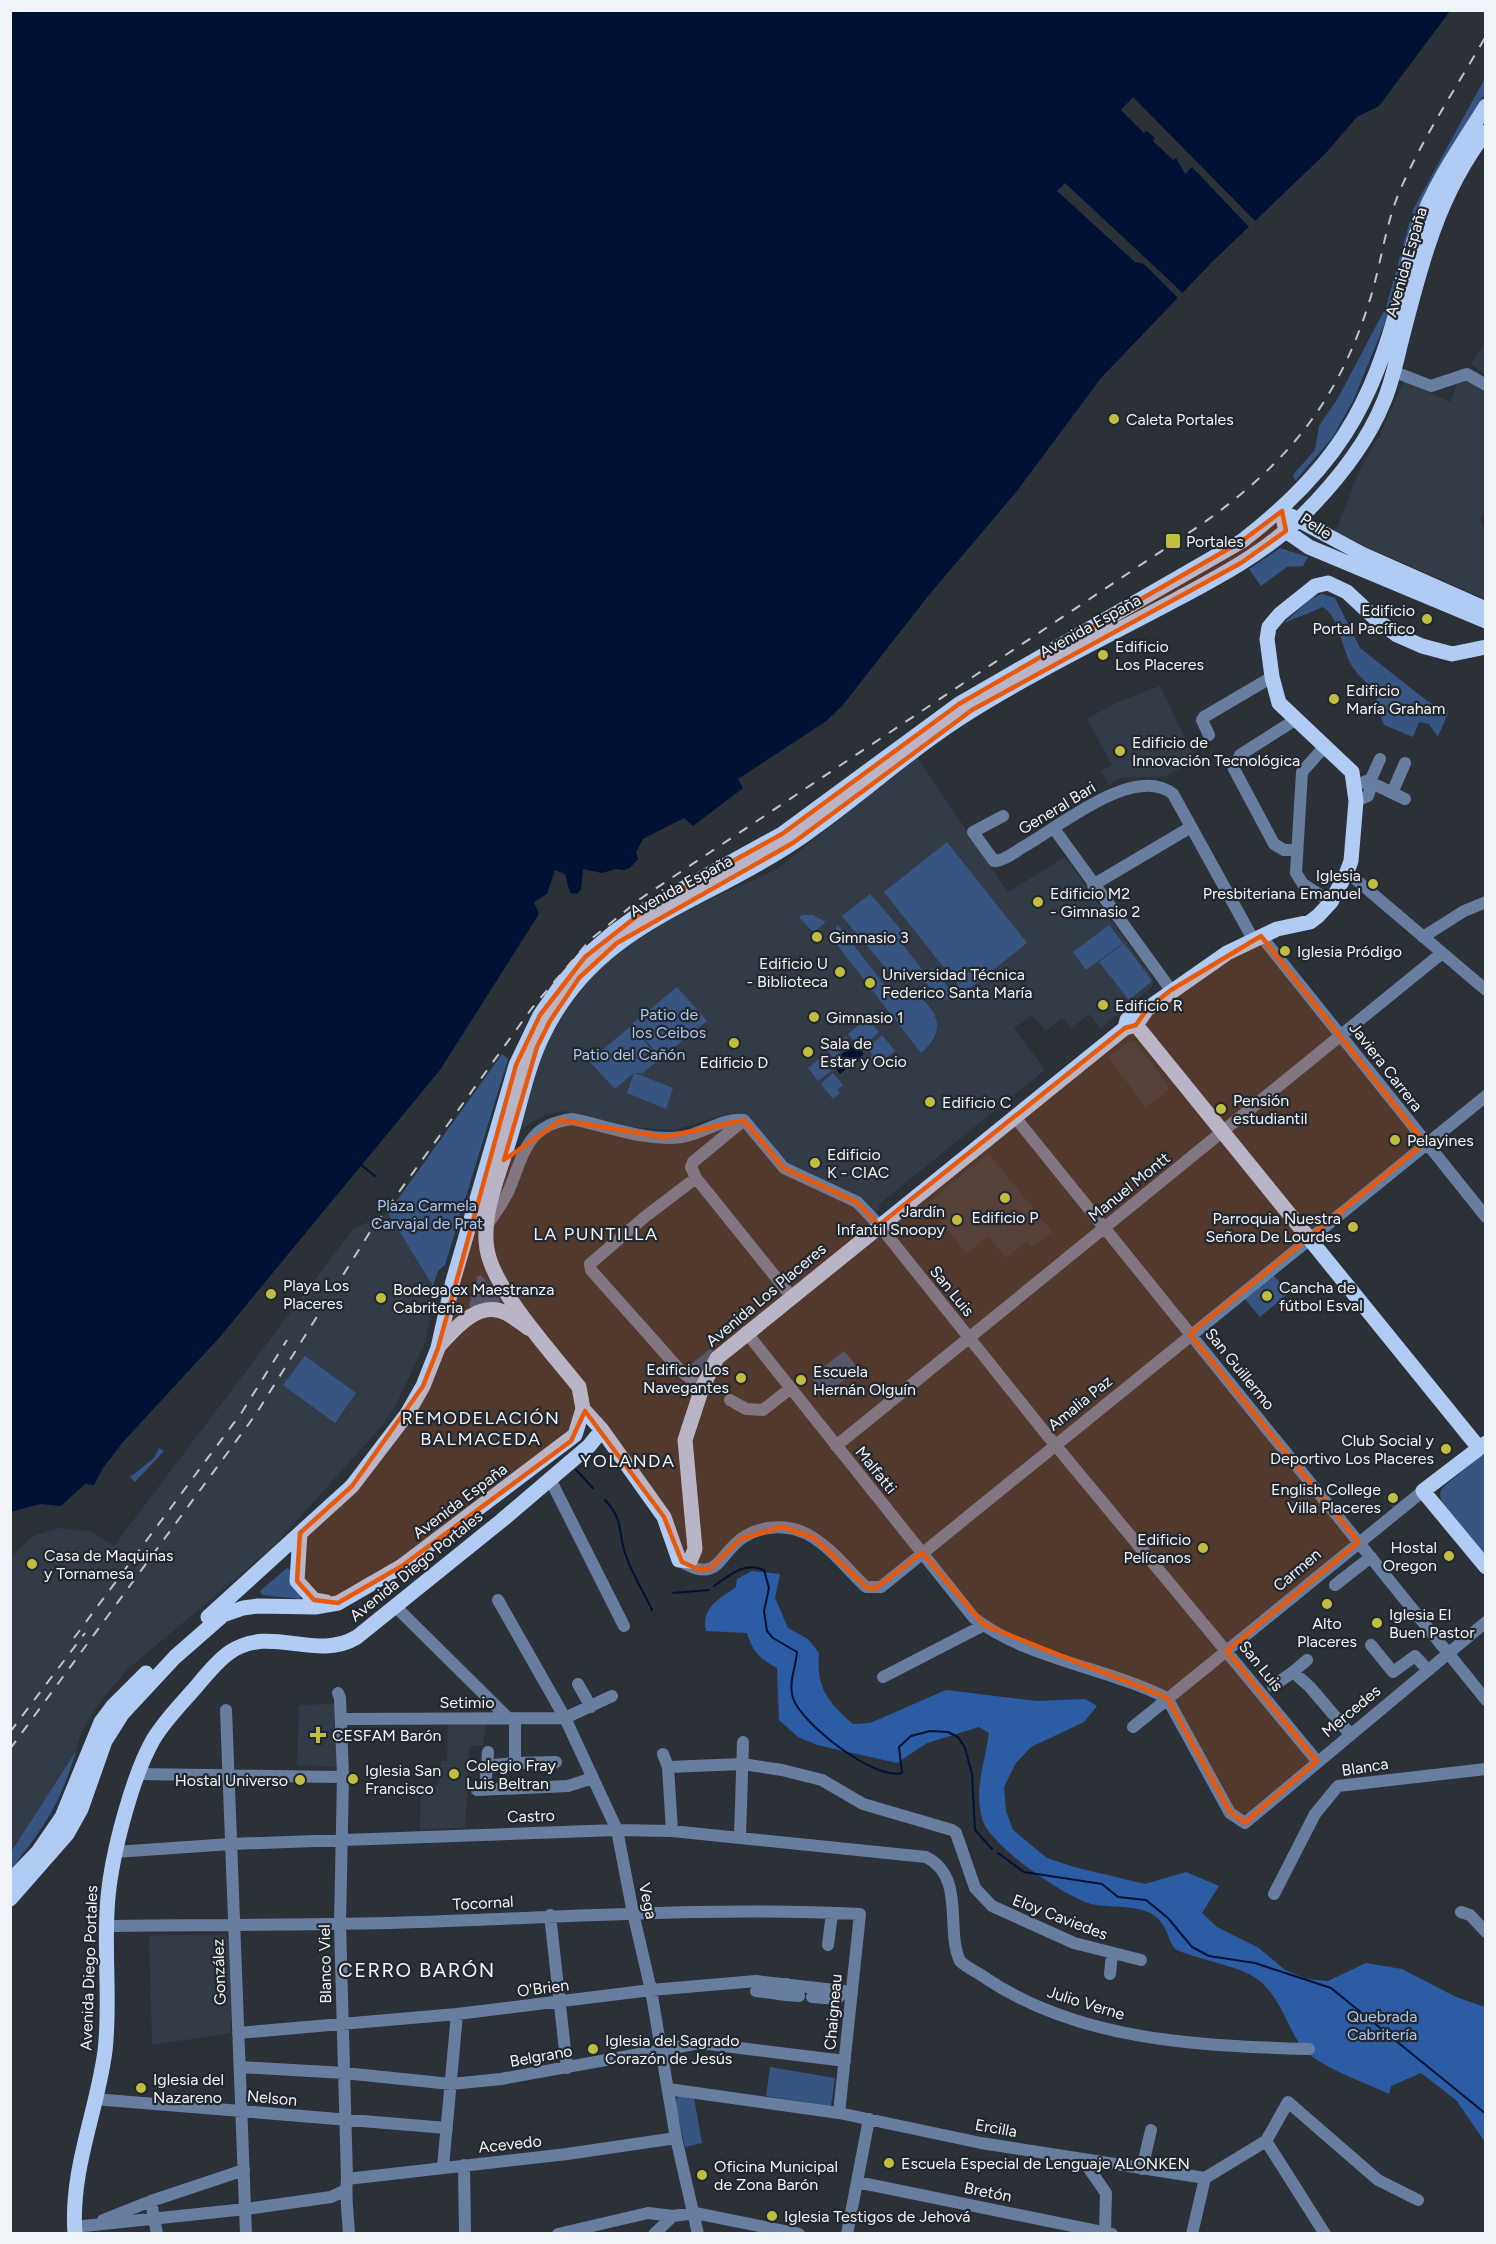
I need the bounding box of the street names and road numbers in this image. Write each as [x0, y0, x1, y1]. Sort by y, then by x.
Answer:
street label: Avenida España [1381, 205, 1431, 319]
street label: Pelle [1297, 509, 1335, 543]
street label: Avenida España [1036, 590, 1144, 662]
street label: General Bari [1015, 778, 1099, 838]
street label: Avenida España [627, 851, 735, 921]
street label: Javiera Carrera [1345, 1019, 1427, 1115]
street label: Manuel Montt [1084, 1148, 1174, 1226]
street label: Avenida Los Placeres [702, 1239, 830, 1351]
street label: San Luis [926, 1262, 978, 1320]
street label: San Guillermo [1201, 1324, 1279, 1414]
street label: Amalia Paz [1044, 1371, 1116, 1435]
street label: Malfatti [851, 1443, 901, 1497]
street label: Avenida España [409, 1459, 511, 1543]
street label: Avenida Diego Portales [346, 1507, 486, 1625]
street label: Carmen [1269, 1545, 1325, 1595]
street label: San Luis [1235, 1637, 1287, 1695]
street label: Mercedes [1318, 1681, 1384, 1741]
street label: Setimio [440, 1693, 494, 1712]
street label: Blanca [1340, 1754, 1390, 1780]
street label: Castro [507, 1806, 555, 1826]
street label: Vega [635, 1881, 661, 1921]
street label: Avenida Diego Portales [77, 1885, 101, 2051]
street label: Eloy Caviedes [1010, 1890, 1110, 1944]
street label: Tocornal [452, 1892, 514, 1914]
street label: Blanco Viel [315, 1924, 335, 2004]
street label: González [208, 1938, 230, 2006]
street label: Chaigneau [820, 1973, 846, 2051]
street label: O'Brien [516, 1975, 570, 2001]
street label: Julio Verne [1045, 1982, 1127, 2024]
street label: Belgrano [508, 2041, 574, 2071]
street label: Nelson [246, 2086, 298, 2110]
street label: Ercilla [973, 2115, 1019, 2141]
street label: Acevedo [477, 2131, 543, 2157]
street label: Bretón [963, 2178, 1014, 2206]

